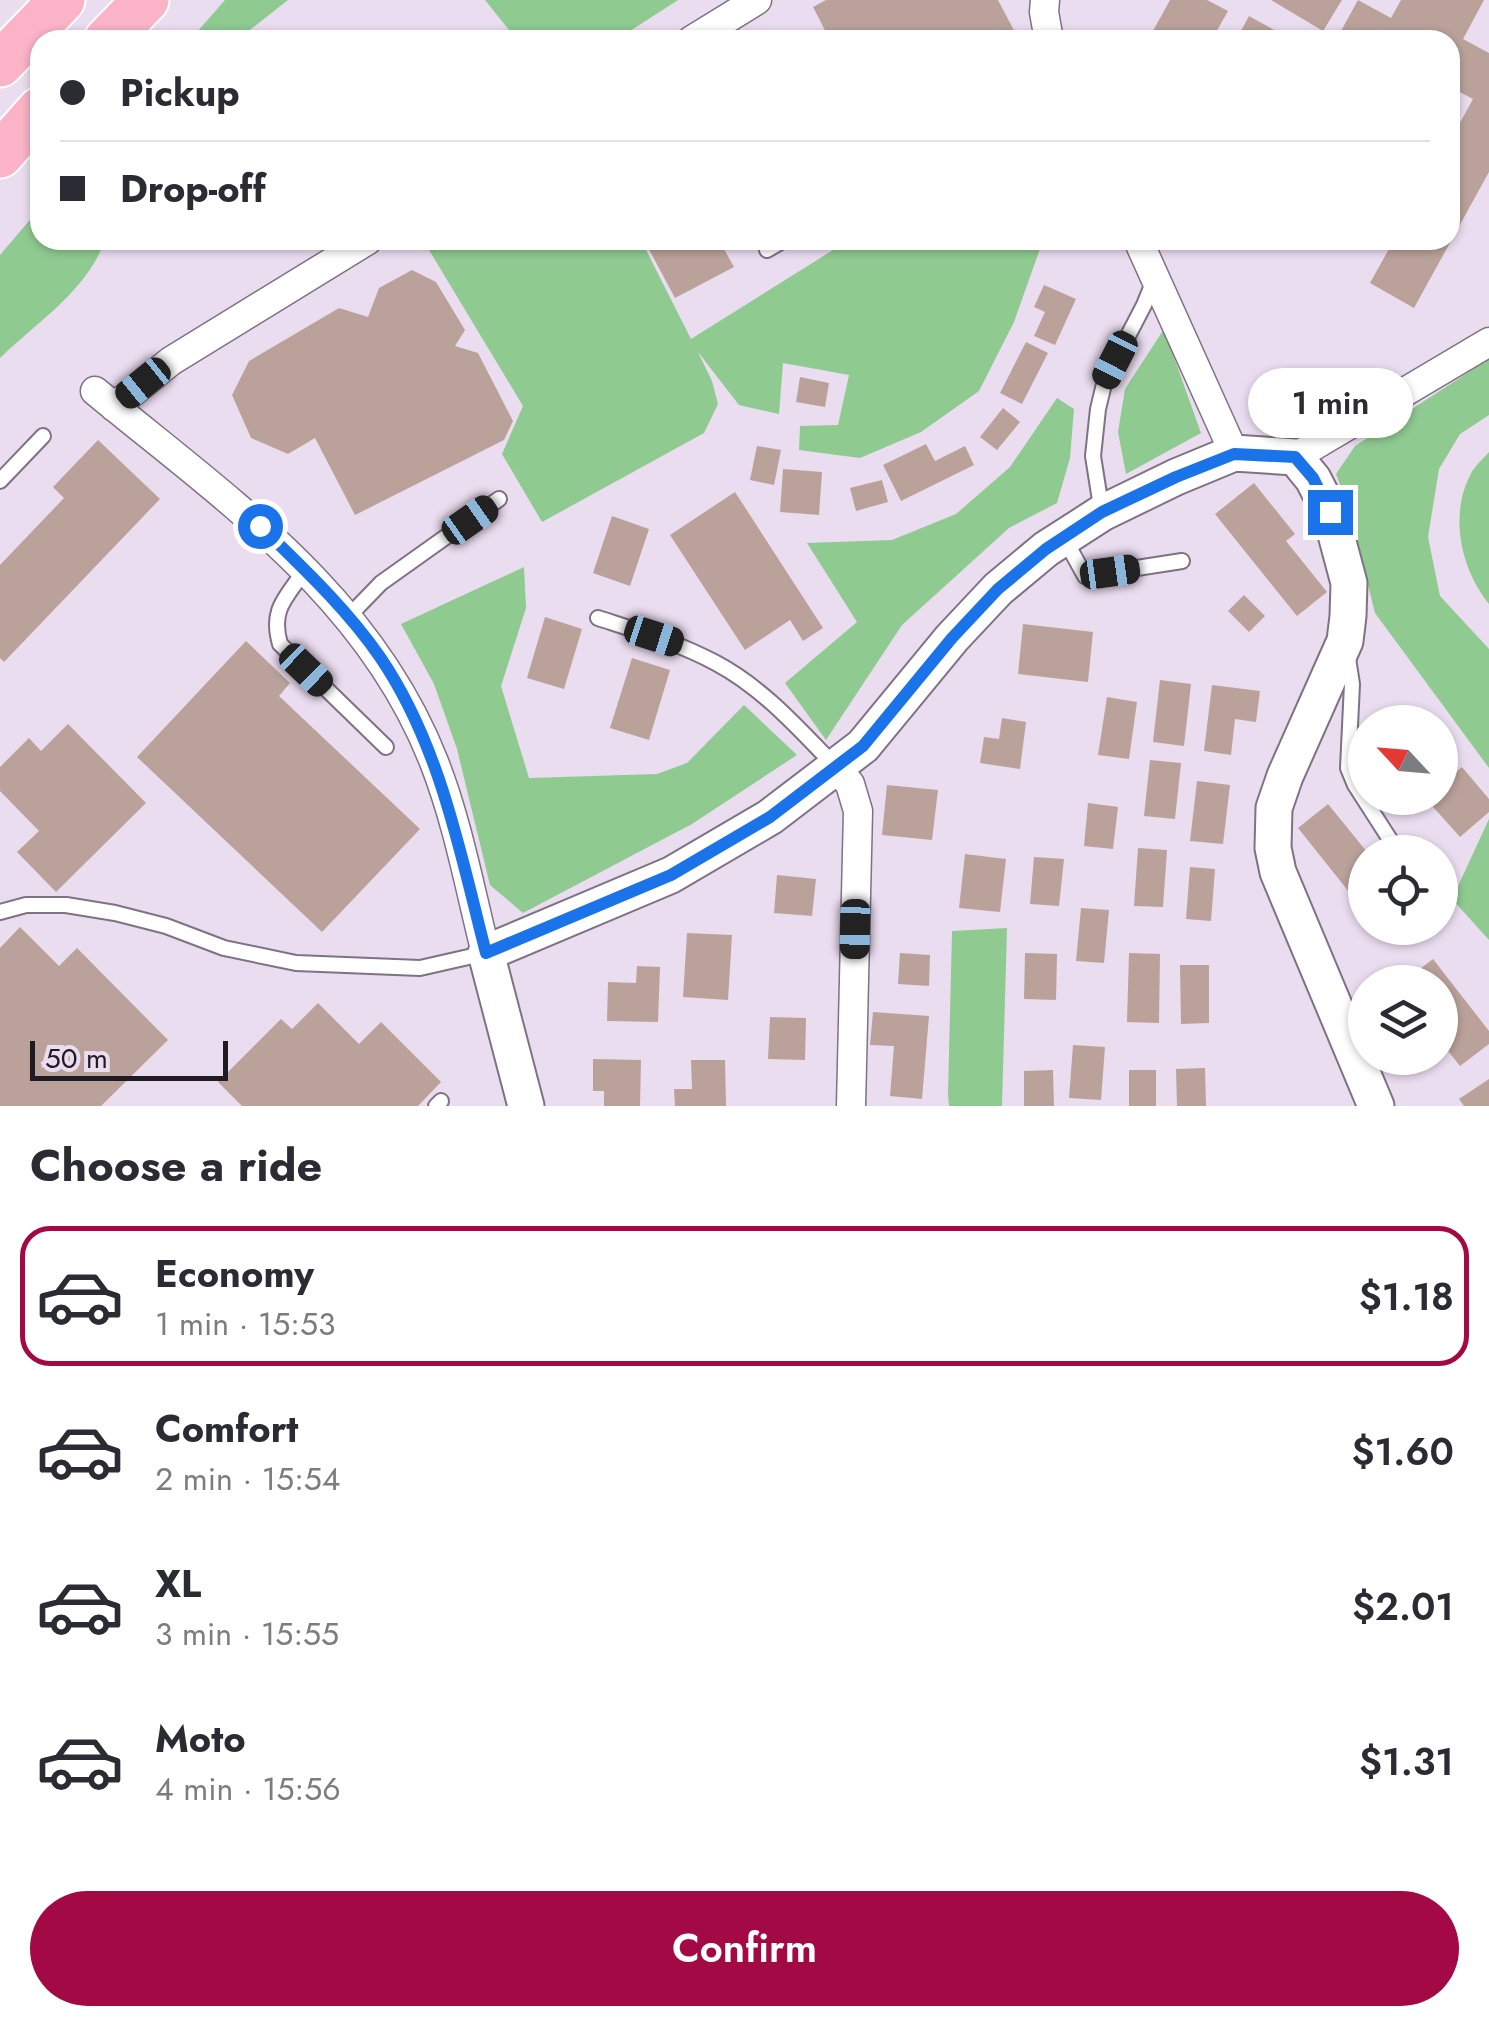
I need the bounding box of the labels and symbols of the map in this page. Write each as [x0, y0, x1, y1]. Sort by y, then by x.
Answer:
car [1088, 326, 1142, 394]
car [110, 352, 176, 414]
callout: 1 min [1248, 367, 1412, 437]
route end [1308, 490, 1353, 535]
car [437, 491, 503, 549]
route start [238, 504, 283, 549]
car [1078, 553, 1142, 591]
car [621, 612, 687, 660]
car [274, 638, 338, 702]
north arrow [1348, 705, 1458, 815]
car [839, 899, 871, 959]
scale bar [30, 1036, 228, 1080]

